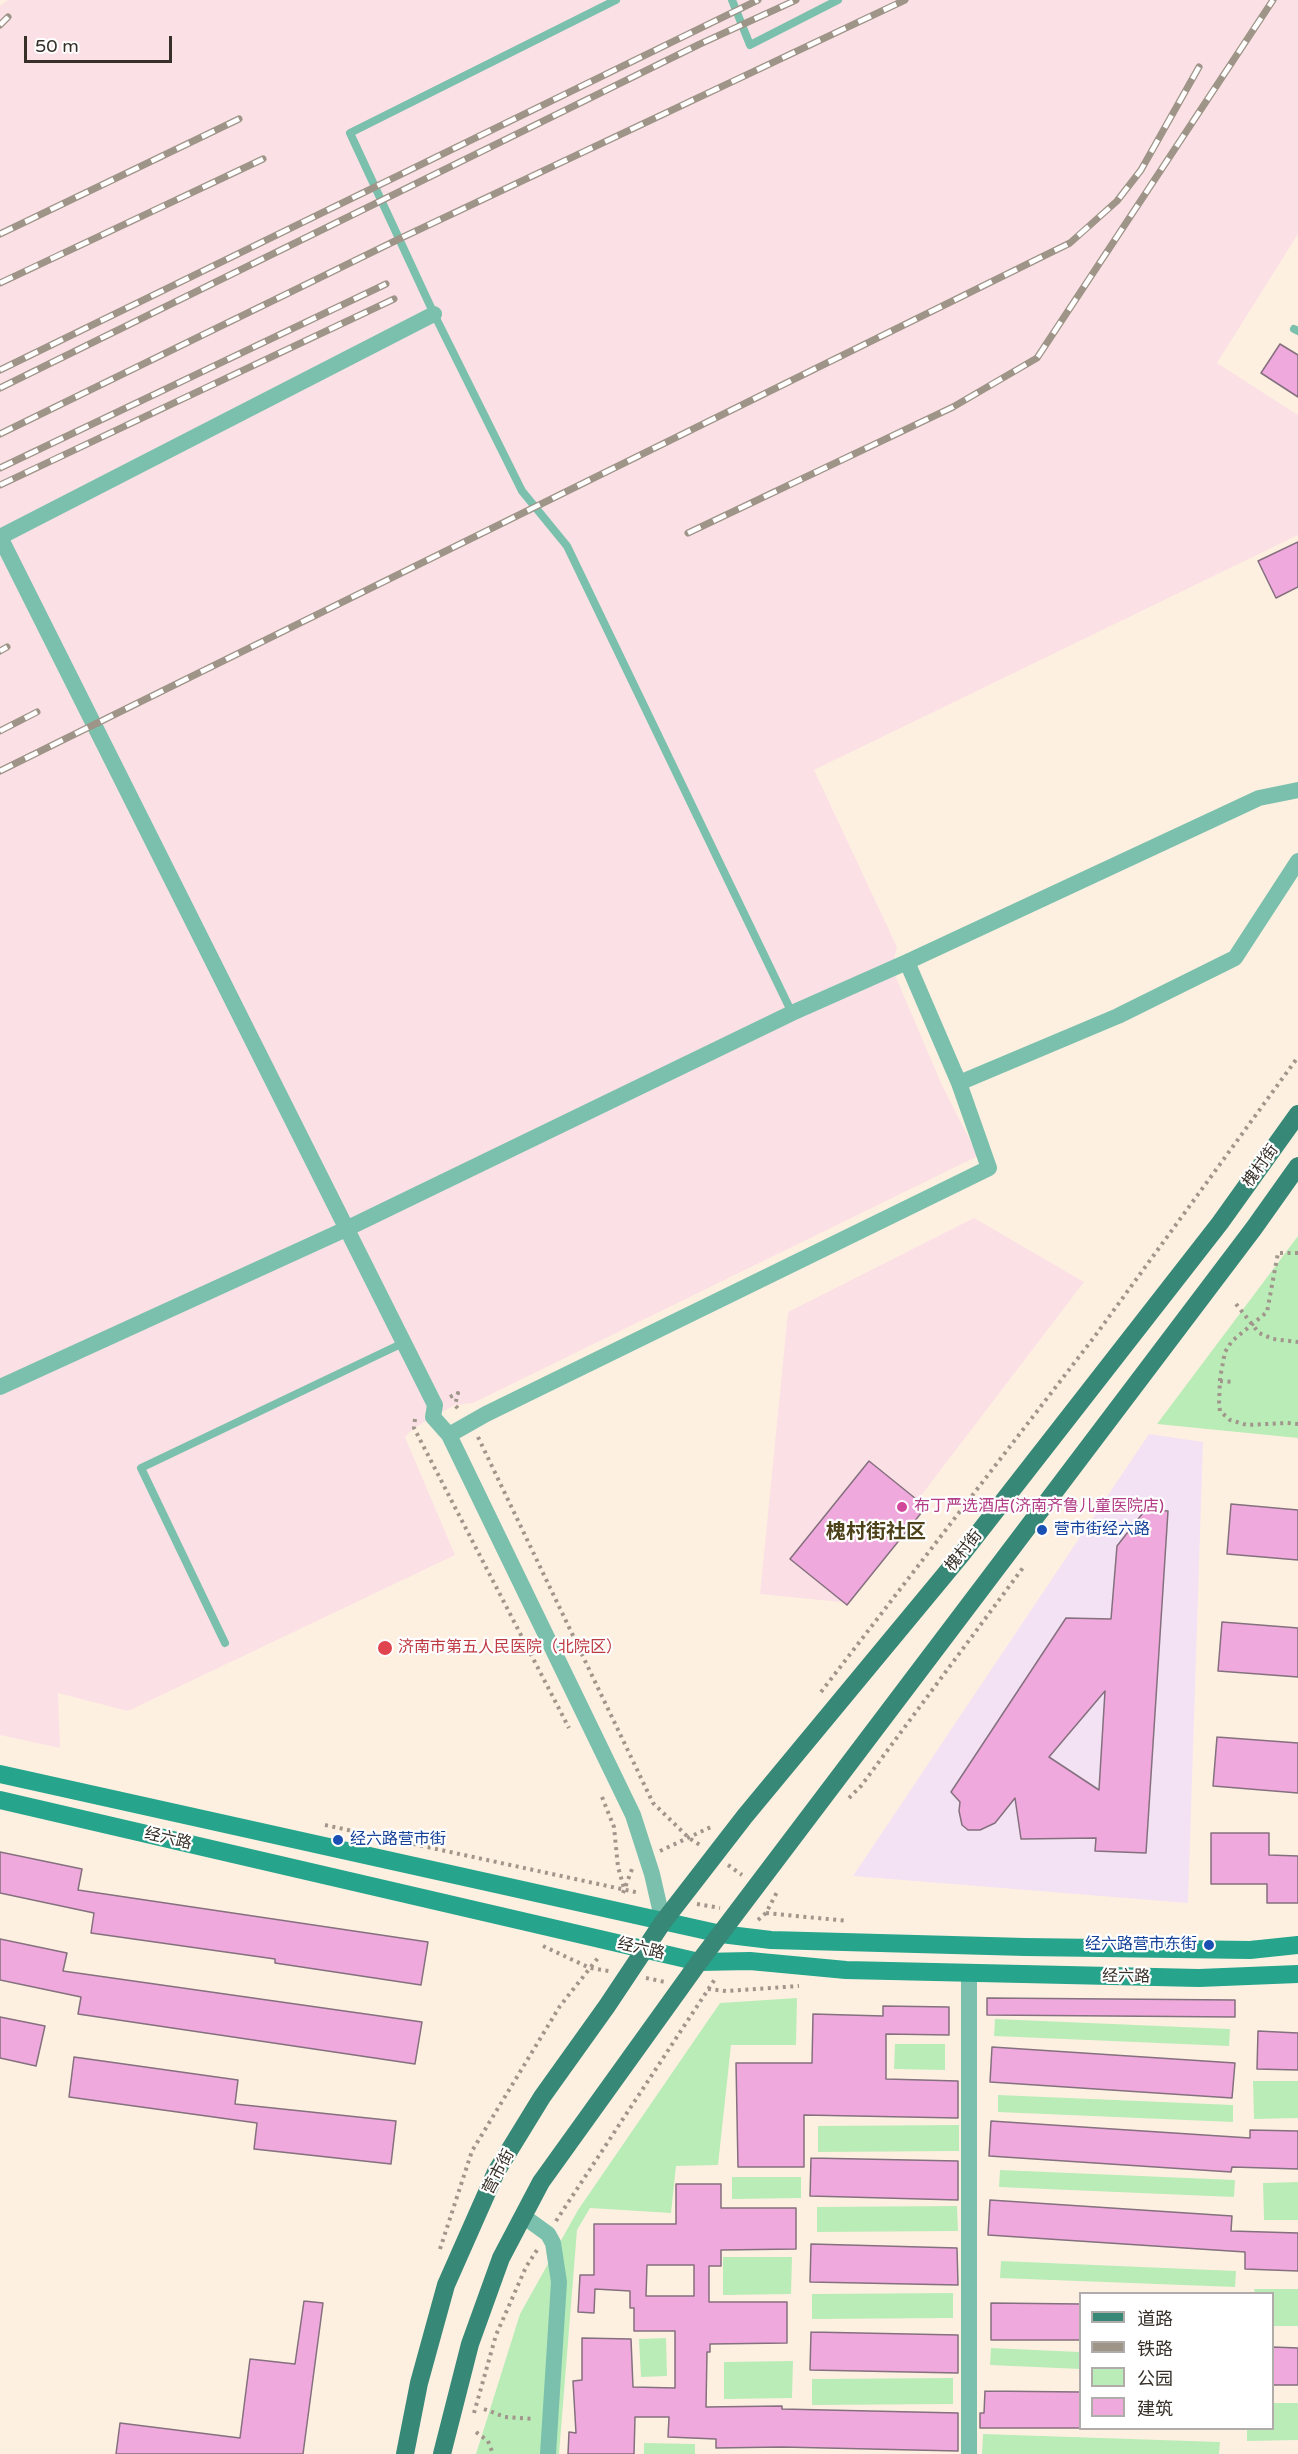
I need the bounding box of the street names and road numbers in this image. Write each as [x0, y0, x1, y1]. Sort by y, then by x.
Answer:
street label: 槐村街 [1239, 1141, 1283, 1191]
street label: 槐村街 [941, 1526, 987, 1576]
street label: 经六路 [142, 1824, 194, 1854]
street label: 经六路 [615, 1934, 667, 1964]
street label: 经六路 [1102, 1967, 1150, 1987]
street label: 营市街 [479, 2146, 519, 2198]

